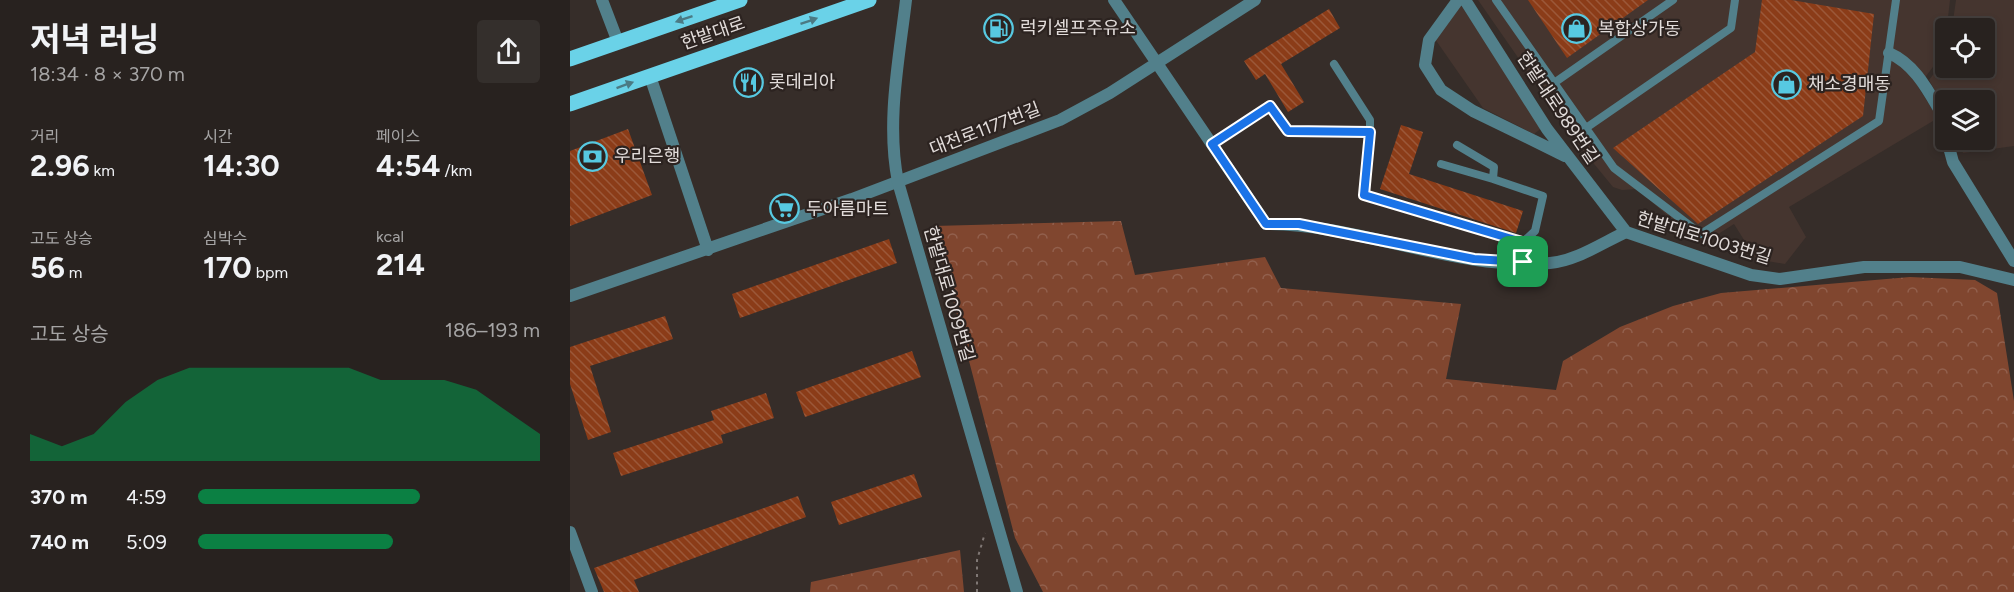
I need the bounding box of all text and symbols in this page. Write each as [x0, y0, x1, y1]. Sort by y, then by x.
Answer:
street label: 한밭대로 [678, 12, 748, 54]
fuel station icon: 럭키셀프주유소 [983, 12, 1015, 44]
shop icon: 복합상가동 [1561, 13, 1593, 45]
one-way arrow [675, 15, 693, 24]
one-way arrow [800, 15, 818, 25]
place label: 럭키셀프주유소 [1020, 17, 1136, 39]
place label: 복합상가동 [1598, 18, 1681, 40]
map controls [1935, 18, 1995, 150]
button: locate [1935, 18, 1995, 78]
text: 저녁 러닝 [30, 20, 159, 59]
button: share [477, 20, 540, 83]
street label: 한밭대로989번길 [1512, 48, 1604, 168]
text: 18:34 · 8 × 370 m [30, 62, 185, 86]
restaurant icon: 롯데리아 [732, 66, 764, 98]
shop icon: 채소경매동 [1771, 68, 1803, 100]
place label: 롯데리아 [769, 71, 836, 93]
place label: 채소경매동 [1808, 73, 1891, 95]
one-way arrow [616, 79, 634, 89]
button: layers [1935, 90, 1995, 150]
street label: 대전로1177번길 [926, 98, 1044, 160]
text: 거리 [30, 127, 59, 146]
text: 시간 [203, 127, 232, 146]
text: 페이스 [376, 127, 420, 146]
bank icon: 우리은행 [577, 140, 609, 172]
place label: 우리은행 [614, 145, 680, 167]
text: 2.96 [30, 147, 90, 184]
text: 14:30 [203, 147, 280, 184]
text: 4:54 [376, 147, 440, 184]
text: km [90, 161, 115, 180]
text: /km [440, 161, 472, 180]
supermarket icon: 두아름마트 [769, 193, 801, 225]
place label: 두아름마트 [806, 198, 889, 220]
street label: 한밭대로1003번길 [1634, 207, 1774, 269]
street label: 한밭대로1009번길 [919, 224, 979, 364]
text: kcal [376, 227, 404, 246]
text: 고도 상승 [30, 229, 93, 248]
text: 심박수 [203, 229, 247, 248]
pin [1497, 236, 1548, 287]
icon: arrive [1506, 245, 1539, 278]
text: 214 [376, 246, 425, 283]
text: 56 [30, 249, 65, 286]
text: 170 [203, 249, 252, 286]
text: m [65, 263, 82, 282]
text: bpm [252, 263, 288, 282]
text: 186–193 m [445, 318, 540, 342]
text: 고도 상승 [30, 322, 109, 346]
text: 370 m [30, 485, 87, 509]
text: 4:59 [126, 485, 166, 509]
text: 740 m [30, 530, 89, 554]
text: 5:09 [126, 530, 167, 554]

